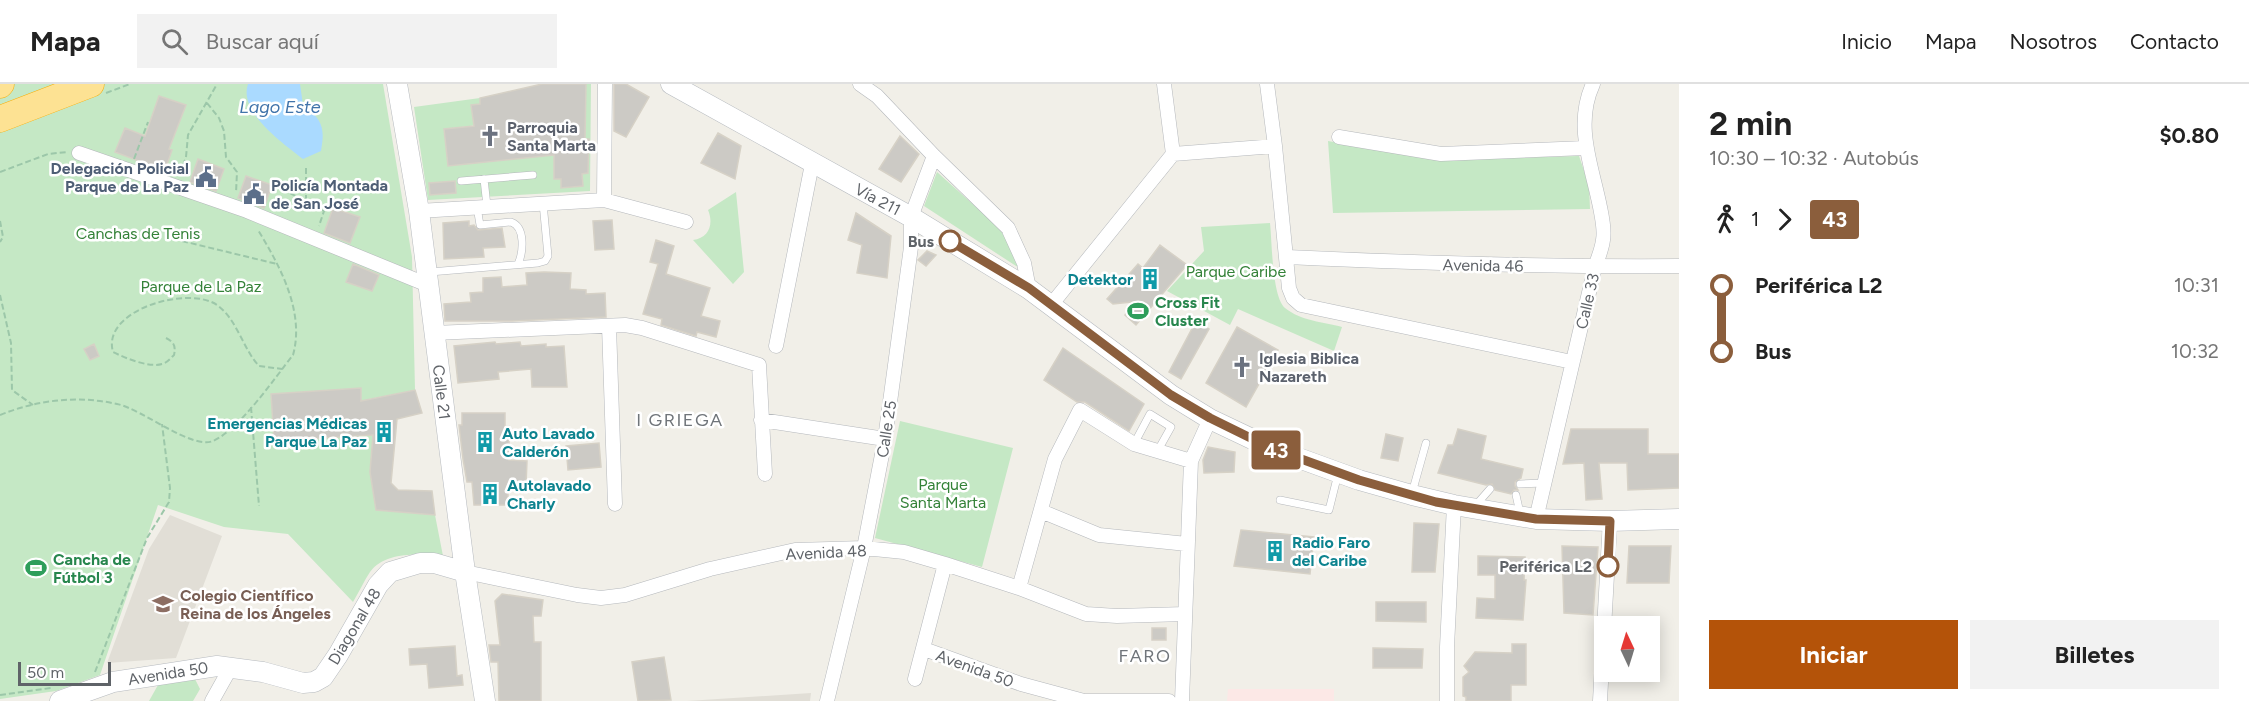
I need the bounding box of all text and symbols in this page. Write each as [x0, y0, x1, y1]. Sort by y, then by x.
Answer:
search box [137, 14, 557, 68]
text: Mapa [30, 24, 101, 58]
icon: search [158, 25, 191, 58]
text: Buscar aquí [206, 28, 319, 55]
text: Inicio [1841, 29, 1892, 54]
text: Mapa [1925, 29, 1977, 54]
text: Nosotros [2010, 29, 2097, 54]
text: Contacto [2130, 29, 2219, 54]
water label: Lago Este [239, 96, 321, 118]
text: 2 min [1709, 104, 1792, 143]
place label: Parroquia Santa Marta [507, 118, 596, 155]
text: $0.80 [2159, 122, 2219, 149]
church icon: Parroquia Santa Marta [478, 124, 502, 148]
text: 10:30 – 10:32 · Autobús [1709, 146, 1919, 170]
place label: Delegación Policial Parque de La Paz [51, 159, 189, 196]
public building icon: Delegación Policial Parque de La Paz [194, 165, 218, 189]
place label: Policía Montada de San José [271, 176, 388, 213]
street label: Vía 211 [852, 180, 904, 219]
public building icon: Policía Montada de San José [242, 182, 266, 206]
icon: walk [1709, 203, 1742, 236]
icon: forward [1768, 203, 1801, 236]
text: 1 [1751, 207, 1759, 231]
text: 43 [1822, 207, 1847, 232]
park label: Canchas de Tenis [76, 224, 200, 243]
marker: Bus [939, 230, 961, 252]
place label: Bus [908, 232, 935, 251]
street label: Avenida 46 [1443, 255, 1523, 276]
park label: Parque Caribe [1186, 262, 1286, 281]
building icon: Detektor [1138, 267, 1162, 291]
place label: Detektor [1068, 270, 1133, 289]
street label: Calle 33 [1572, 271, 1603, 331]
text: Periférica L2 [1755, 272, 1883, 299]
text: 10:31 [2174, 273, 2219, 297]
park label: Parque de La Paz [140, 277, 262, 296]
place label: Cross Fit Cluster [1155, 293, 1220, 330]
sports icon: Cross Fit Cluster [1126, 299, 1150, 323]
text: Bus [1755, 338, 1791, 365]
text: 10:32 [2171, 339, 2219, 363]
place label: Iglesia Biblica Nazareth [1259, 349, 1359, 386]
church icon: Iglesia Biblica Nazareth [1230, 355, 1254, 379]
street label: Calle 21 [429, 364, 454, 421]
street label: Calle 25 [873, 399, 900, 459]
district label: I GRIEGA [636, 409, 724, 431]
place label: Emergencias Médicas Parque La Paz [207, 414, 368, 451]
building icon: Emergencias Médicas Parque La Paz [372, 420, 396, 444]
place label: Auto Lavado Calderón [502, 424, 595, 461]
building icon: Auto Lavado Calderón [473, 430, 497, 454]
line badge: 43 [1249, 430, 1303, 470]
text: 43 [1264, 438, 1288, 463]
park label: Parque Santa Marta [900, 475, 986, 512]
place label: Autolavado Charly [507, 476, 591, 513]
building icon: Autolavado Charly [478, 482, 502, 506]
place label: Radio Faro del Caribe [1292, 533, 1370, 570]
building icon: Radio Faro del Caribe [1263, 539, 1287, 563]
street label: Avenida 48 [785, 541, 867, 564]
place label: Cancha de Fútbol 3 [53, 550, 131, 587]
marker: Periférica L2 [1597, 555, 1619, 577]
sports icon: Cancha de Fútbol 3 [24, 556, 48, 580]
place label: Periférica L2 [1499, 557, 1592, 576]
street label: Diagonal 48 [324, 585, 385, 668]
place label: Colegio Científico Reina de los Ángeles [180, 586, 331, 623]
school or university icon: Colegio Científico Reina de los Ángeles [151, 592, 175, 616]
north arrow [1594, 616, 1660, 682]
map controls [1594, 616, 1660, 682]
button: Iniciar [1709, 620, 1958, 689]
button: Billetes [1970, 620, 2219, 689]
district label: FARO [1118, 645, 1172, 667]
street label: Avenida 50 [933, 646, 1016, 691]
street label: Avenida 50 [127, 658, 210, 689]
scale bar [18, 659, 111, 686]
text: 50 m [27, 663, 64, 682]

